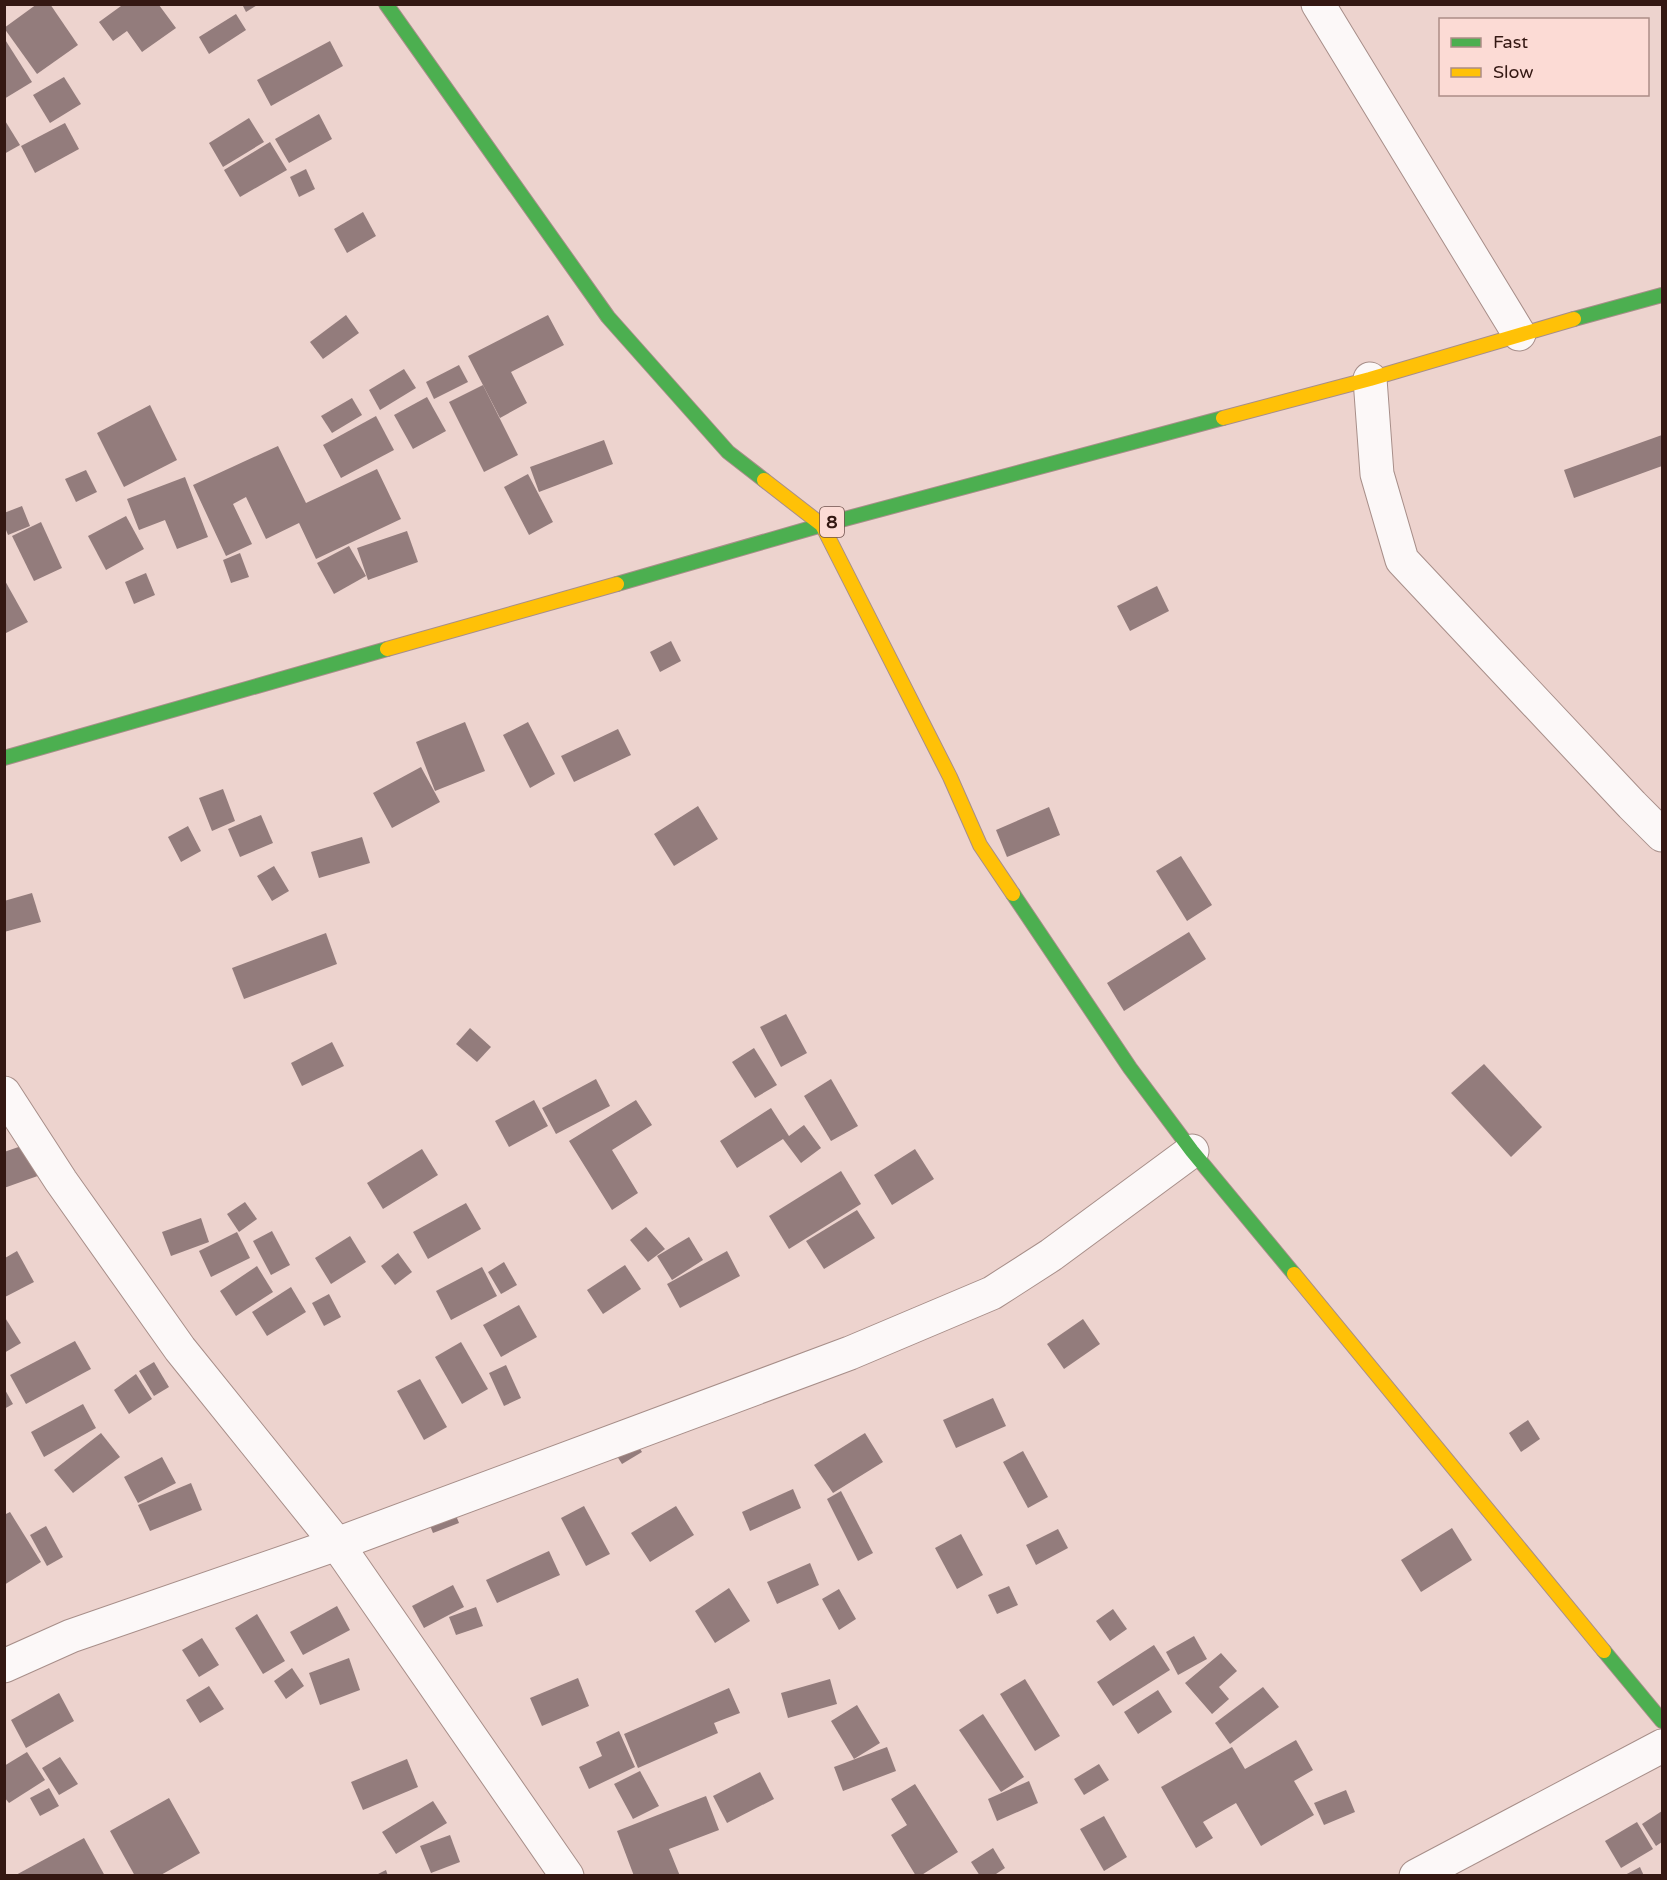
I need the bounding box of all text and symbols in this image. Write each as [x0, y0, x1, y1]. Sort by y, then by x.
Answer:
legend [1439, 18, 1649, 96]
text: Fast [1493, 31, 1528, 53]
text: Slow [1493, 61, 1534, 83]
road number: 8 [820, 507, 844, 537]

